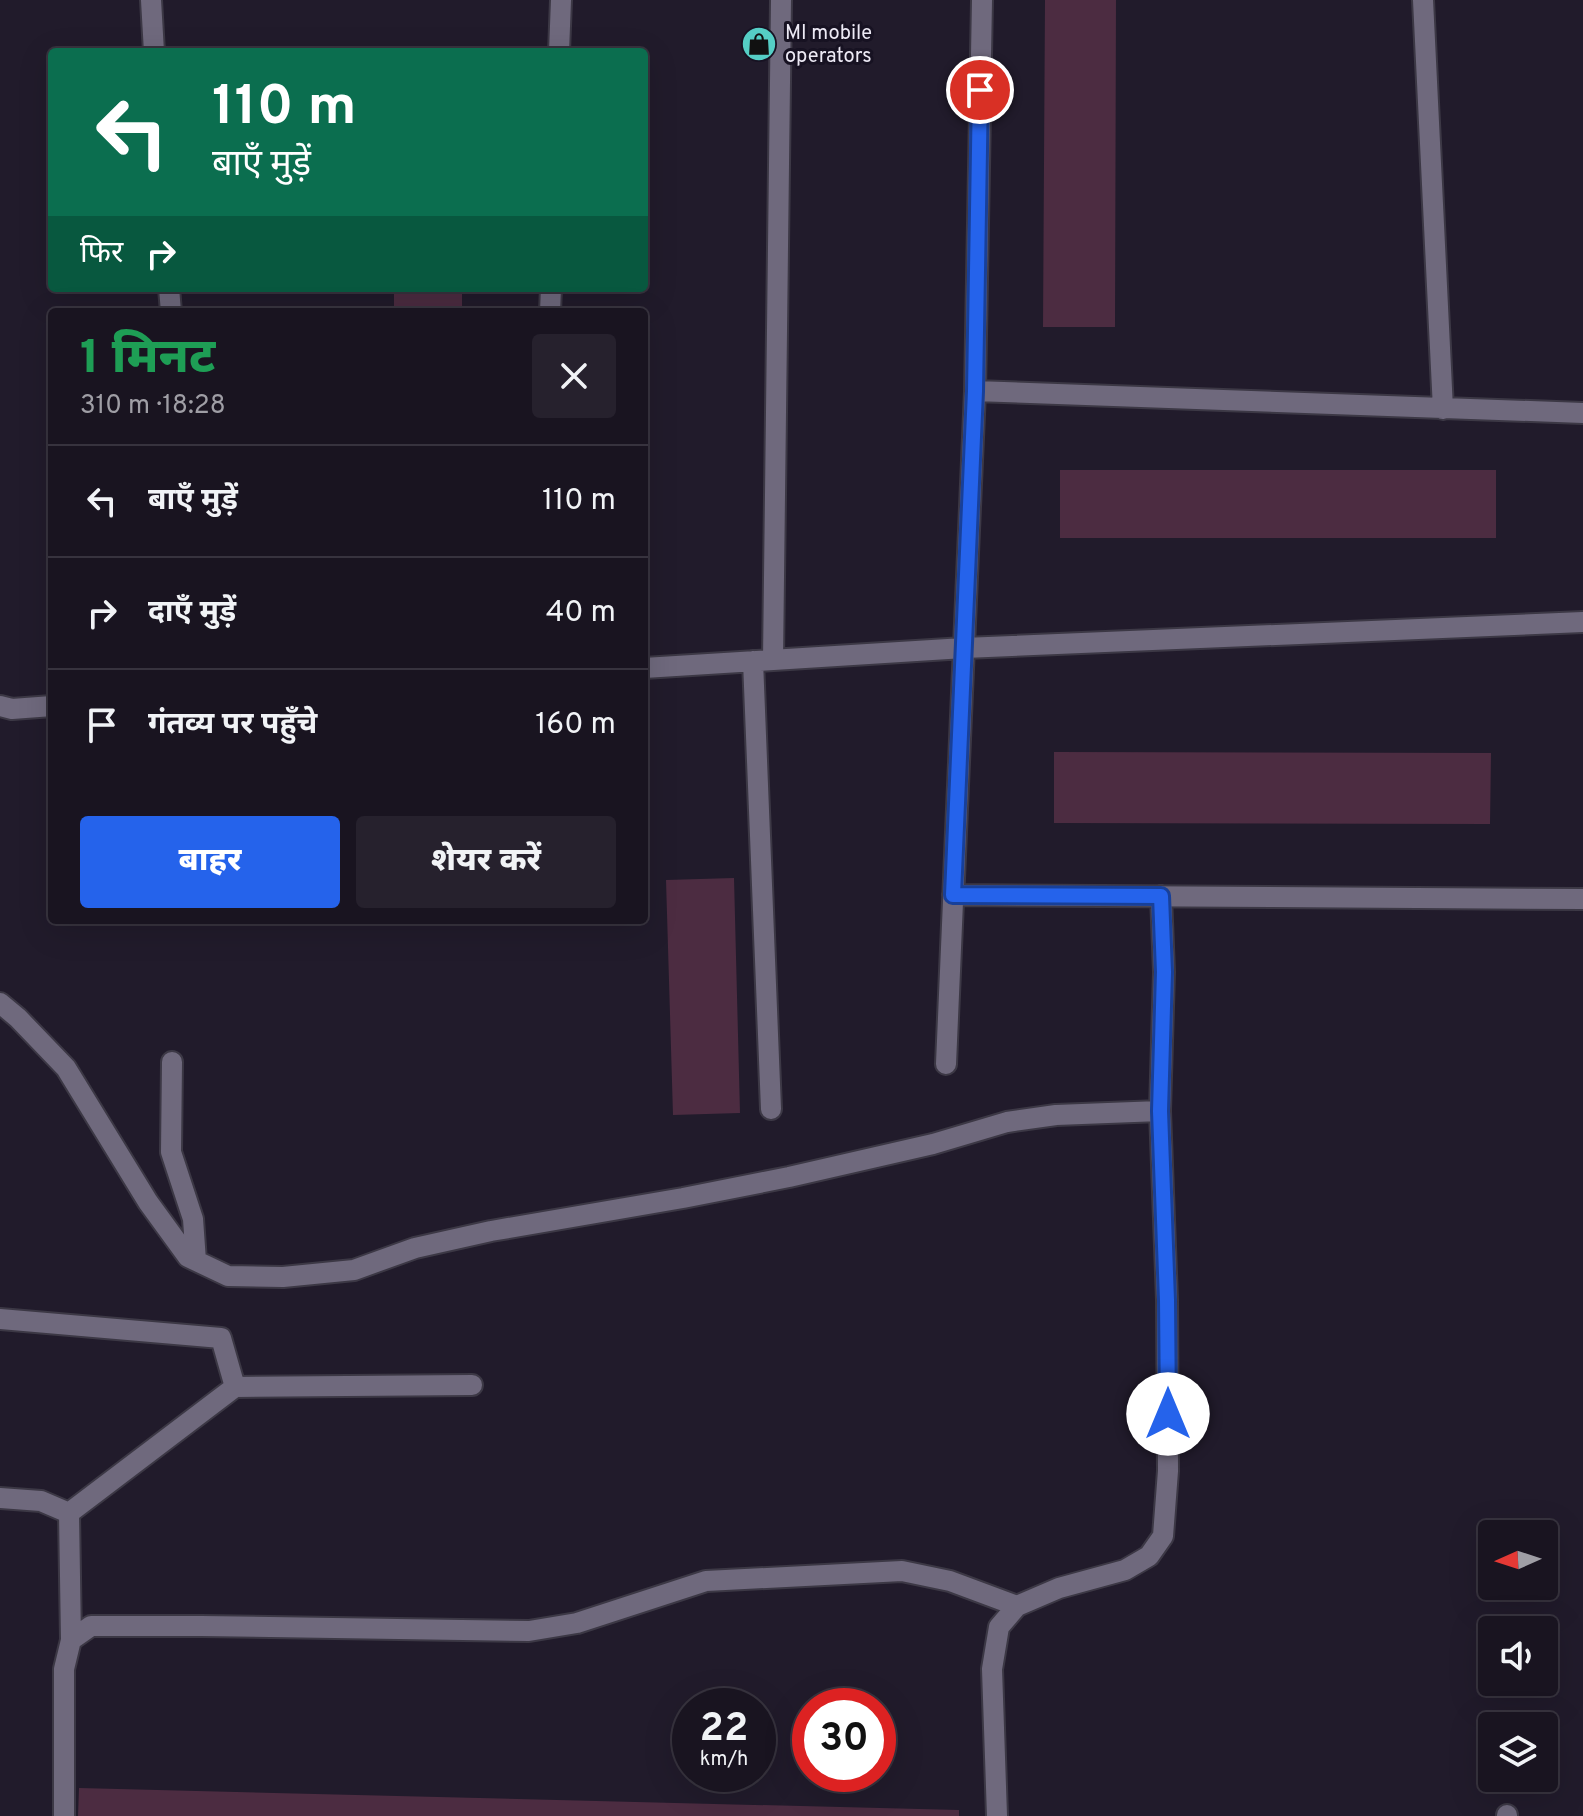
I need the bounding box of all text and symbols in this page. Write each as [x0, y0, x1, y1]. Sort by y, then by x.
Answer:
place label: MI mobile operators [785, 21, 872, 70]
shop icon: MI mobile operators [740, 25, 778, 63]
pin [946, 56, 1014, 124]
icon: arrive [958, 68, 1002, 112]
text: 110 m [212, 74, 357, 144]
icon: left [80, 80, 184, 184]
text: बाएँ मुड़ें [212, 143, 311, 189]
icon: right [139, 232, 183, 276]
text: फिर [80, 236, 123, 273]
text: 1 मिनट [80, 330, 215, 390]
button: close [532, 334, 616, 418]
text: 310 m · 18:28 [80, 390, 226, 423]
icon: left [80, 479, 124, 523]
text: बाएँ मुड़ें [148, 483, 238, 520]
text: 110 m [542, 483, 616, 520]
icon: right [80, 591, 124, 635]
text: दाएँ मुड़ें [148, 595, 236, 632]
text: 40 m [546, 595, 616, 632]
icon: arrive [80, 703, 124, 747]
text: गंतव्य पर पहुँचे [148, 707, 317, 744]
text: 160 m [535, 707, 616, 744]
button: बाहर [80, 816, 340, 908]
button: शेयर करें [356, 816, 616, 908]
position arrow [1126, 1372, 1210, 1456]
north arrow [1478, 1520, 1558, 1600]
map controls [1478, 1520, 1558, 1792]
button: sound [1478, 1616, 1558, 1696]
speed limit sign: 30 [792, 1688, 896, 1792]
text: 22 [700, 1705, 748, 1755]
button: layers [1478, 1712, 1558, 1792]
text: km/h [700, 1747, 748, 1773]

